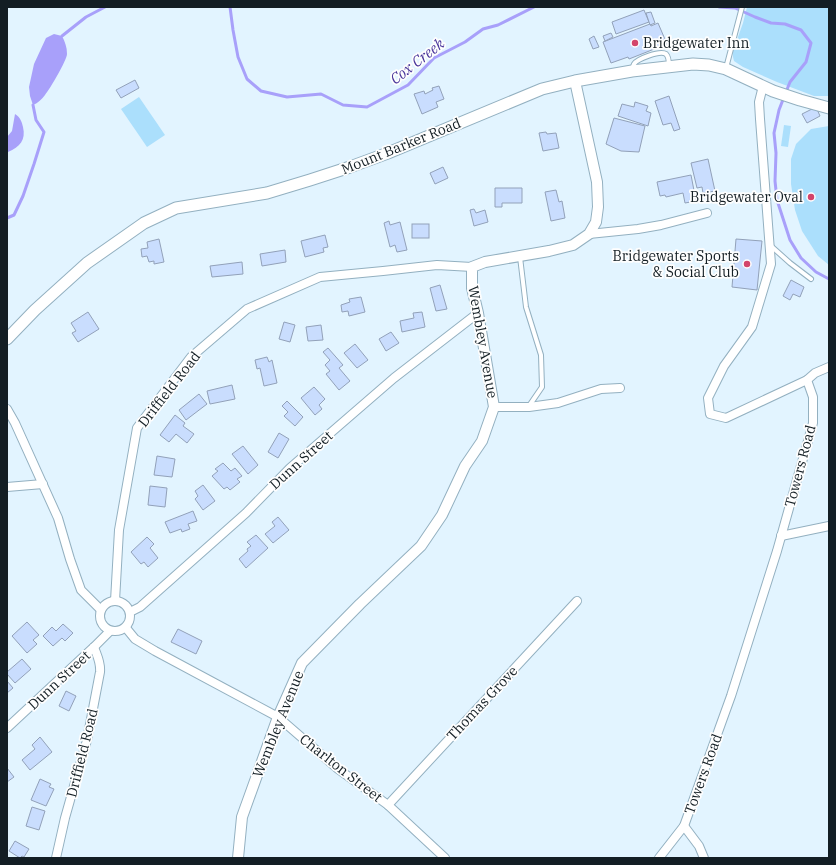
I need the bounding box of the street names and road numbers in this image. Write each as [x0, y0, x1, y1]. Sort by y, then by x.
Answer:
street label: Mount Barker Road [339, 114, 464, 178]
street label: Wembley Avenue [464, 284, 502, 400]
street label: Driffield Road [134, 347, 204, 430]
street label: Towers Road [780, 423, 820, 509]
street label: Dunn Street [266, 427, 336, 493]
street label: Dunn Street [24, 646, 94, 714]
street label: Thomas Grove [443, 662, 521, 744]
street label: Wembley Avenue [248, 668, 308, 780]
street label: Driffield Road [62, 706, 102, 799]
street label: Charlton Street [296, 730, 386, 806]
street label: Towers Road [680, 731, 726, 817]

